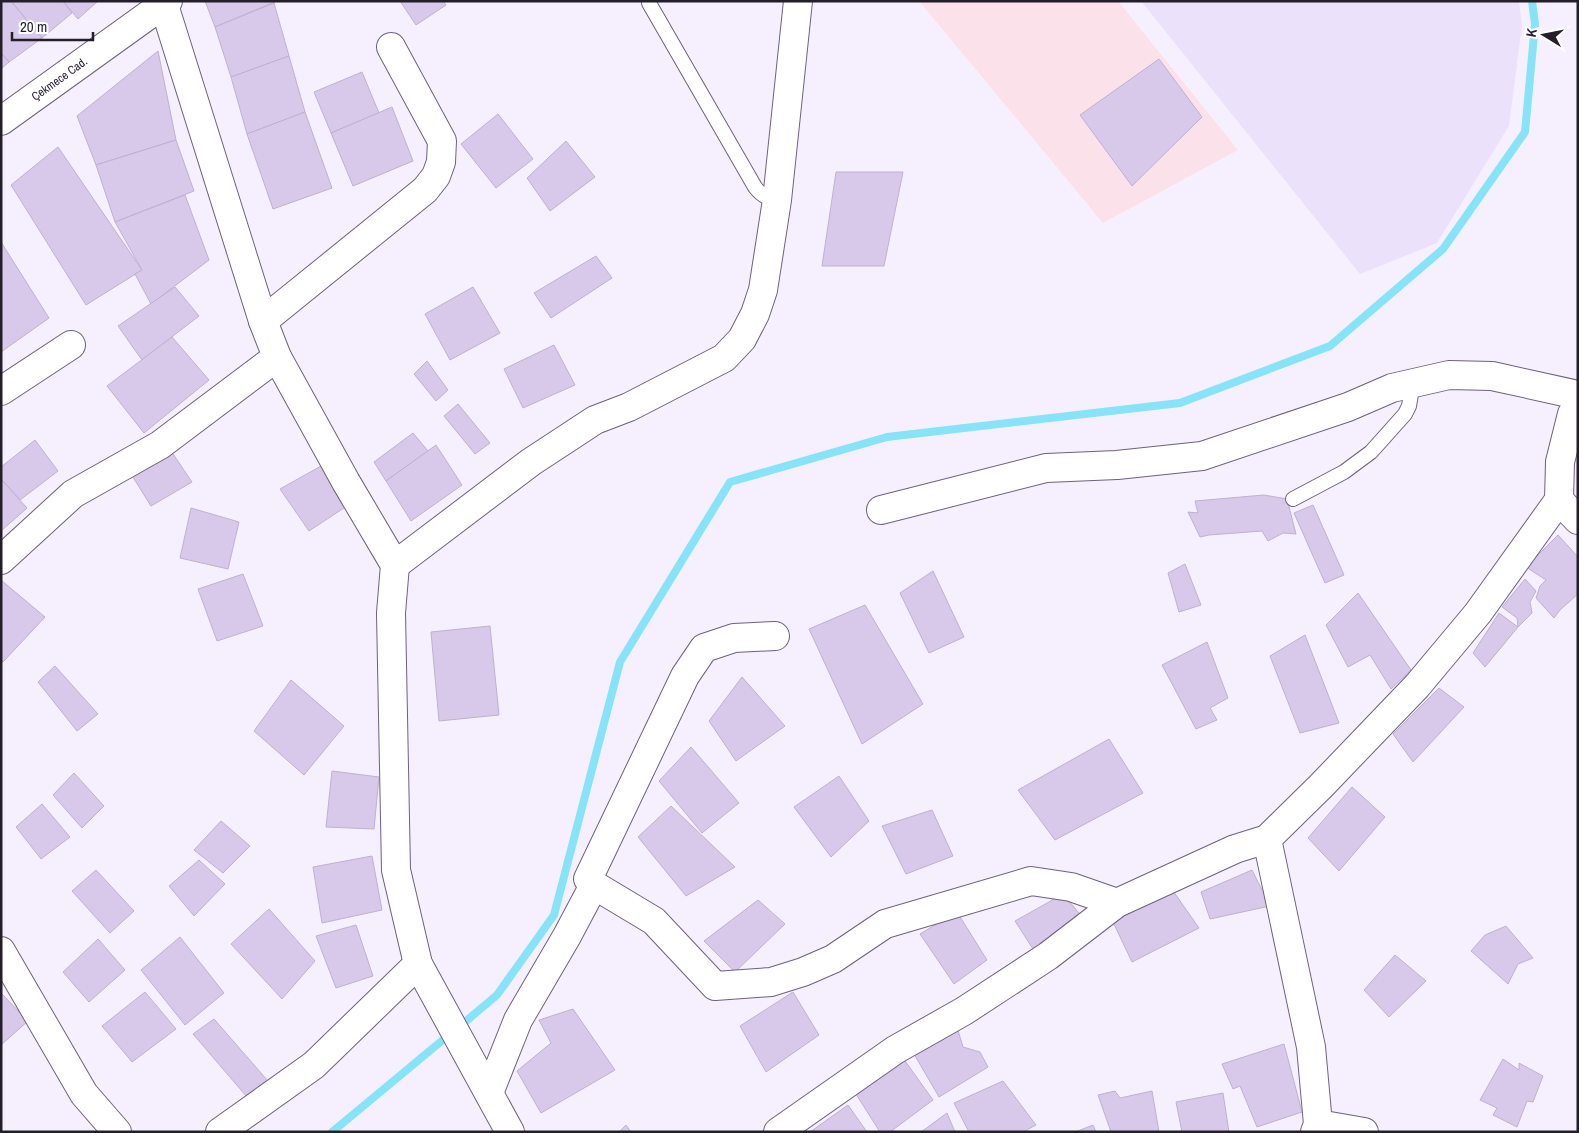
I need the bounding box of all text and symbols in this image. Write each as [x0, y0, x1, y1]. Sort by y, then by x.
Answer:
scale bar [12, 10, 94, 42]
north arrow [1519, 10, 1569, 60]
text: 20 m [20, 16, 47, 37]
text: K [1522, 26, 1541, 38]
street label: Çekmece Cad. [28, 53, 91, 105]

